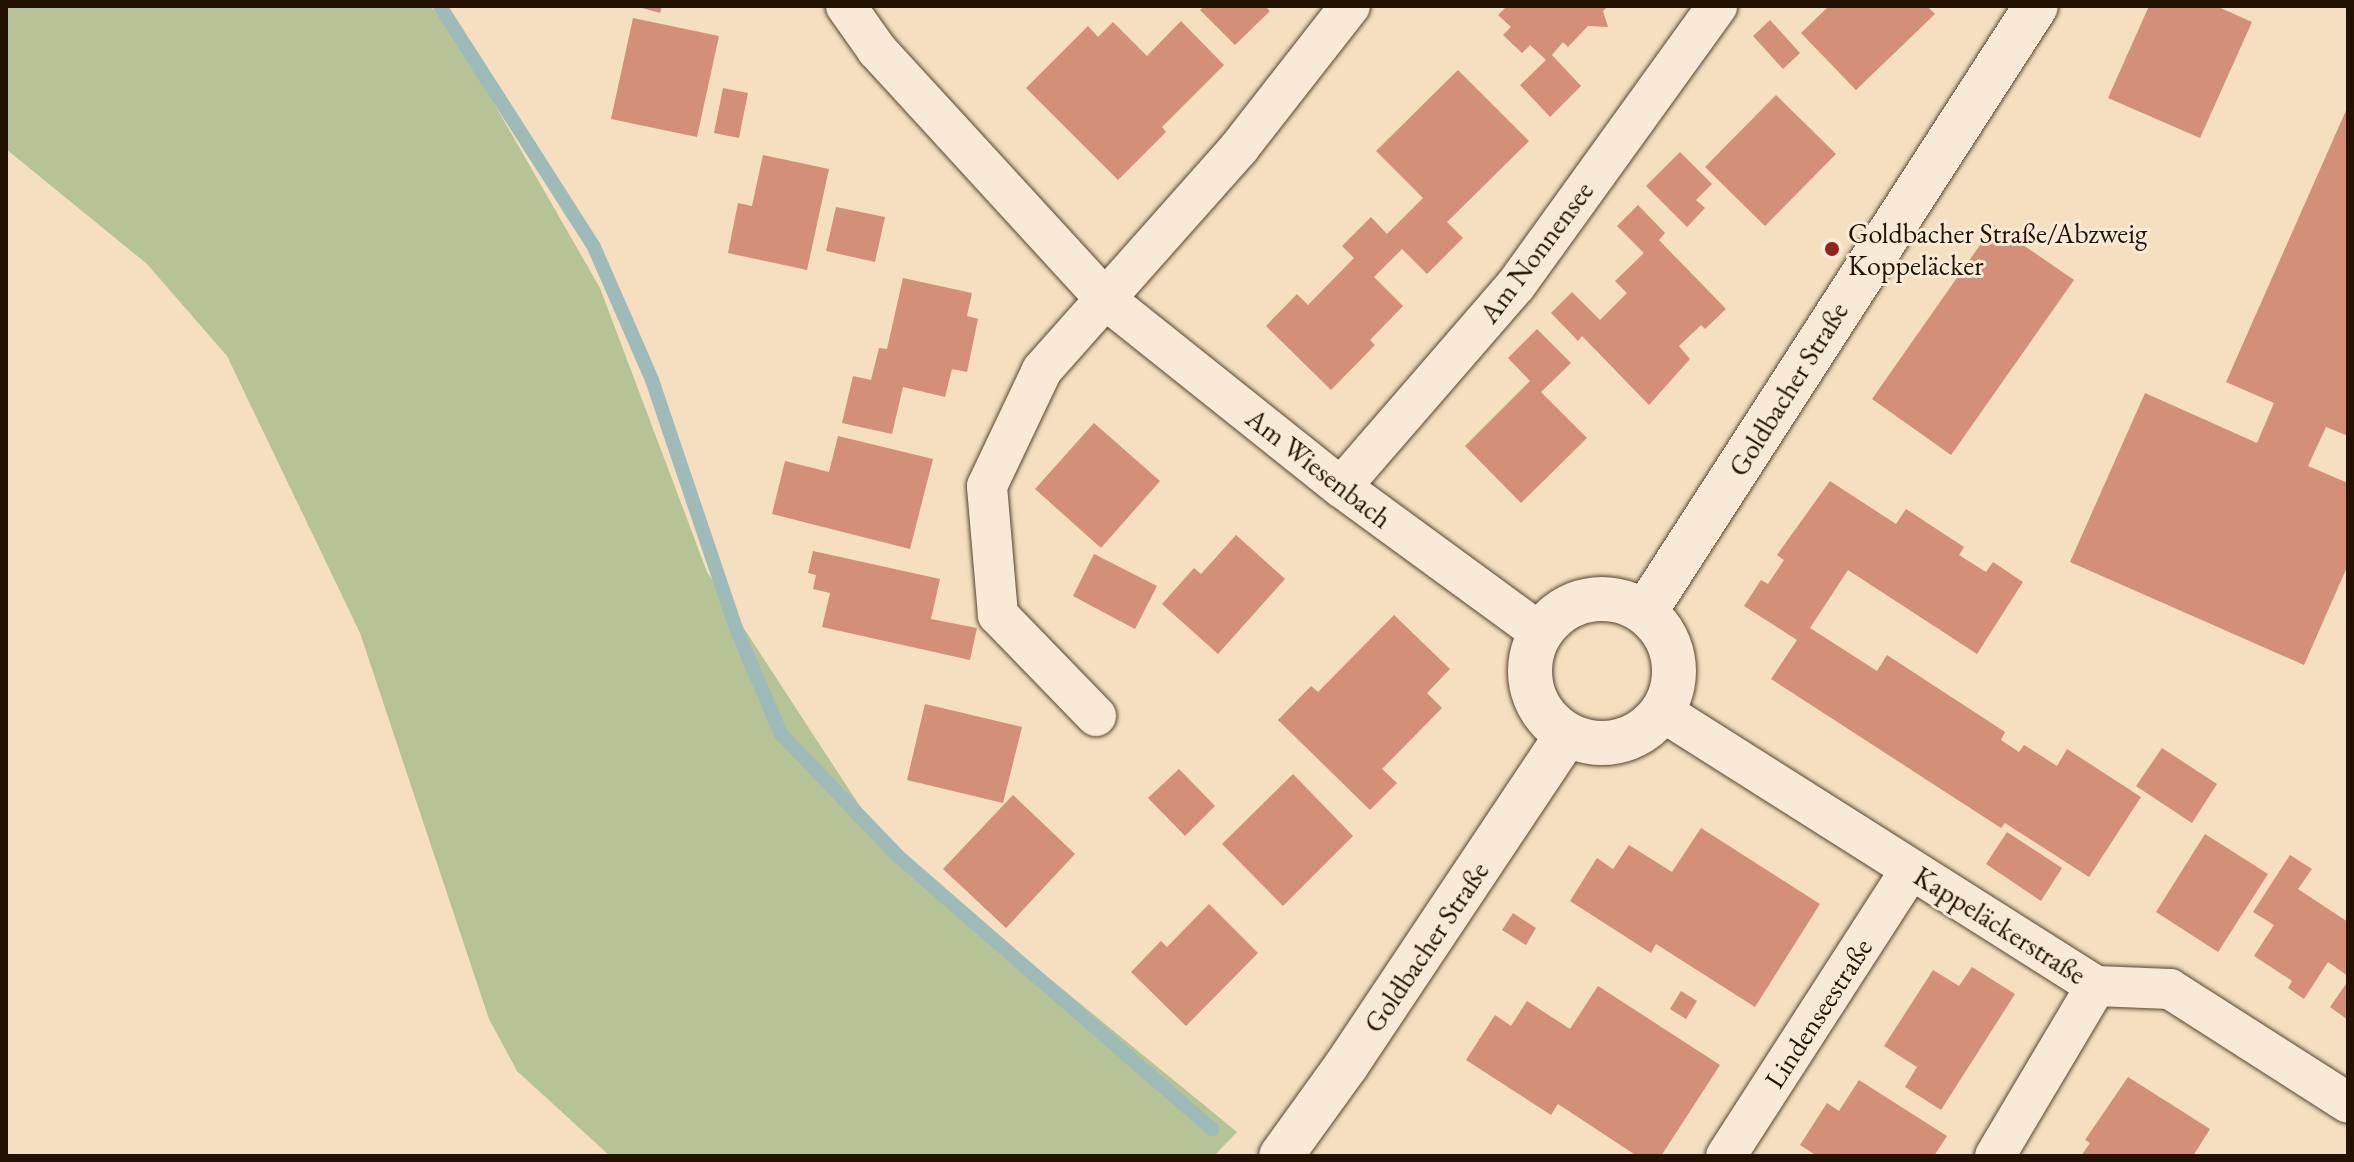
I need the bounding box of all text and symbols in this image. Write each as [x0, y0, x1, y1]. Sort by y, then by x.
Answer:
street label: Am Nonnensee [1472, 175, 1600, 329]
place label: Goldbacher Straße/Abzweig Koppeläcker [1848, 216, 2147, 282]
marker: Goldbacher Straße/Abzweig Koppeläcker [1823, 240, 1841, 258]
street label: Goldbacher Straße [1721, 296, 1855, 482]
street label: Am Wiesenbach [1240, 401, 1398, 535]
street label: Goldbacher Straße [1356, 855, 1496, 1039]
street label: Kappeläckerstraße [1908, 859, 2092, 991]
street label: Lindenseestraße [1757, 932, 1879, 1094]

